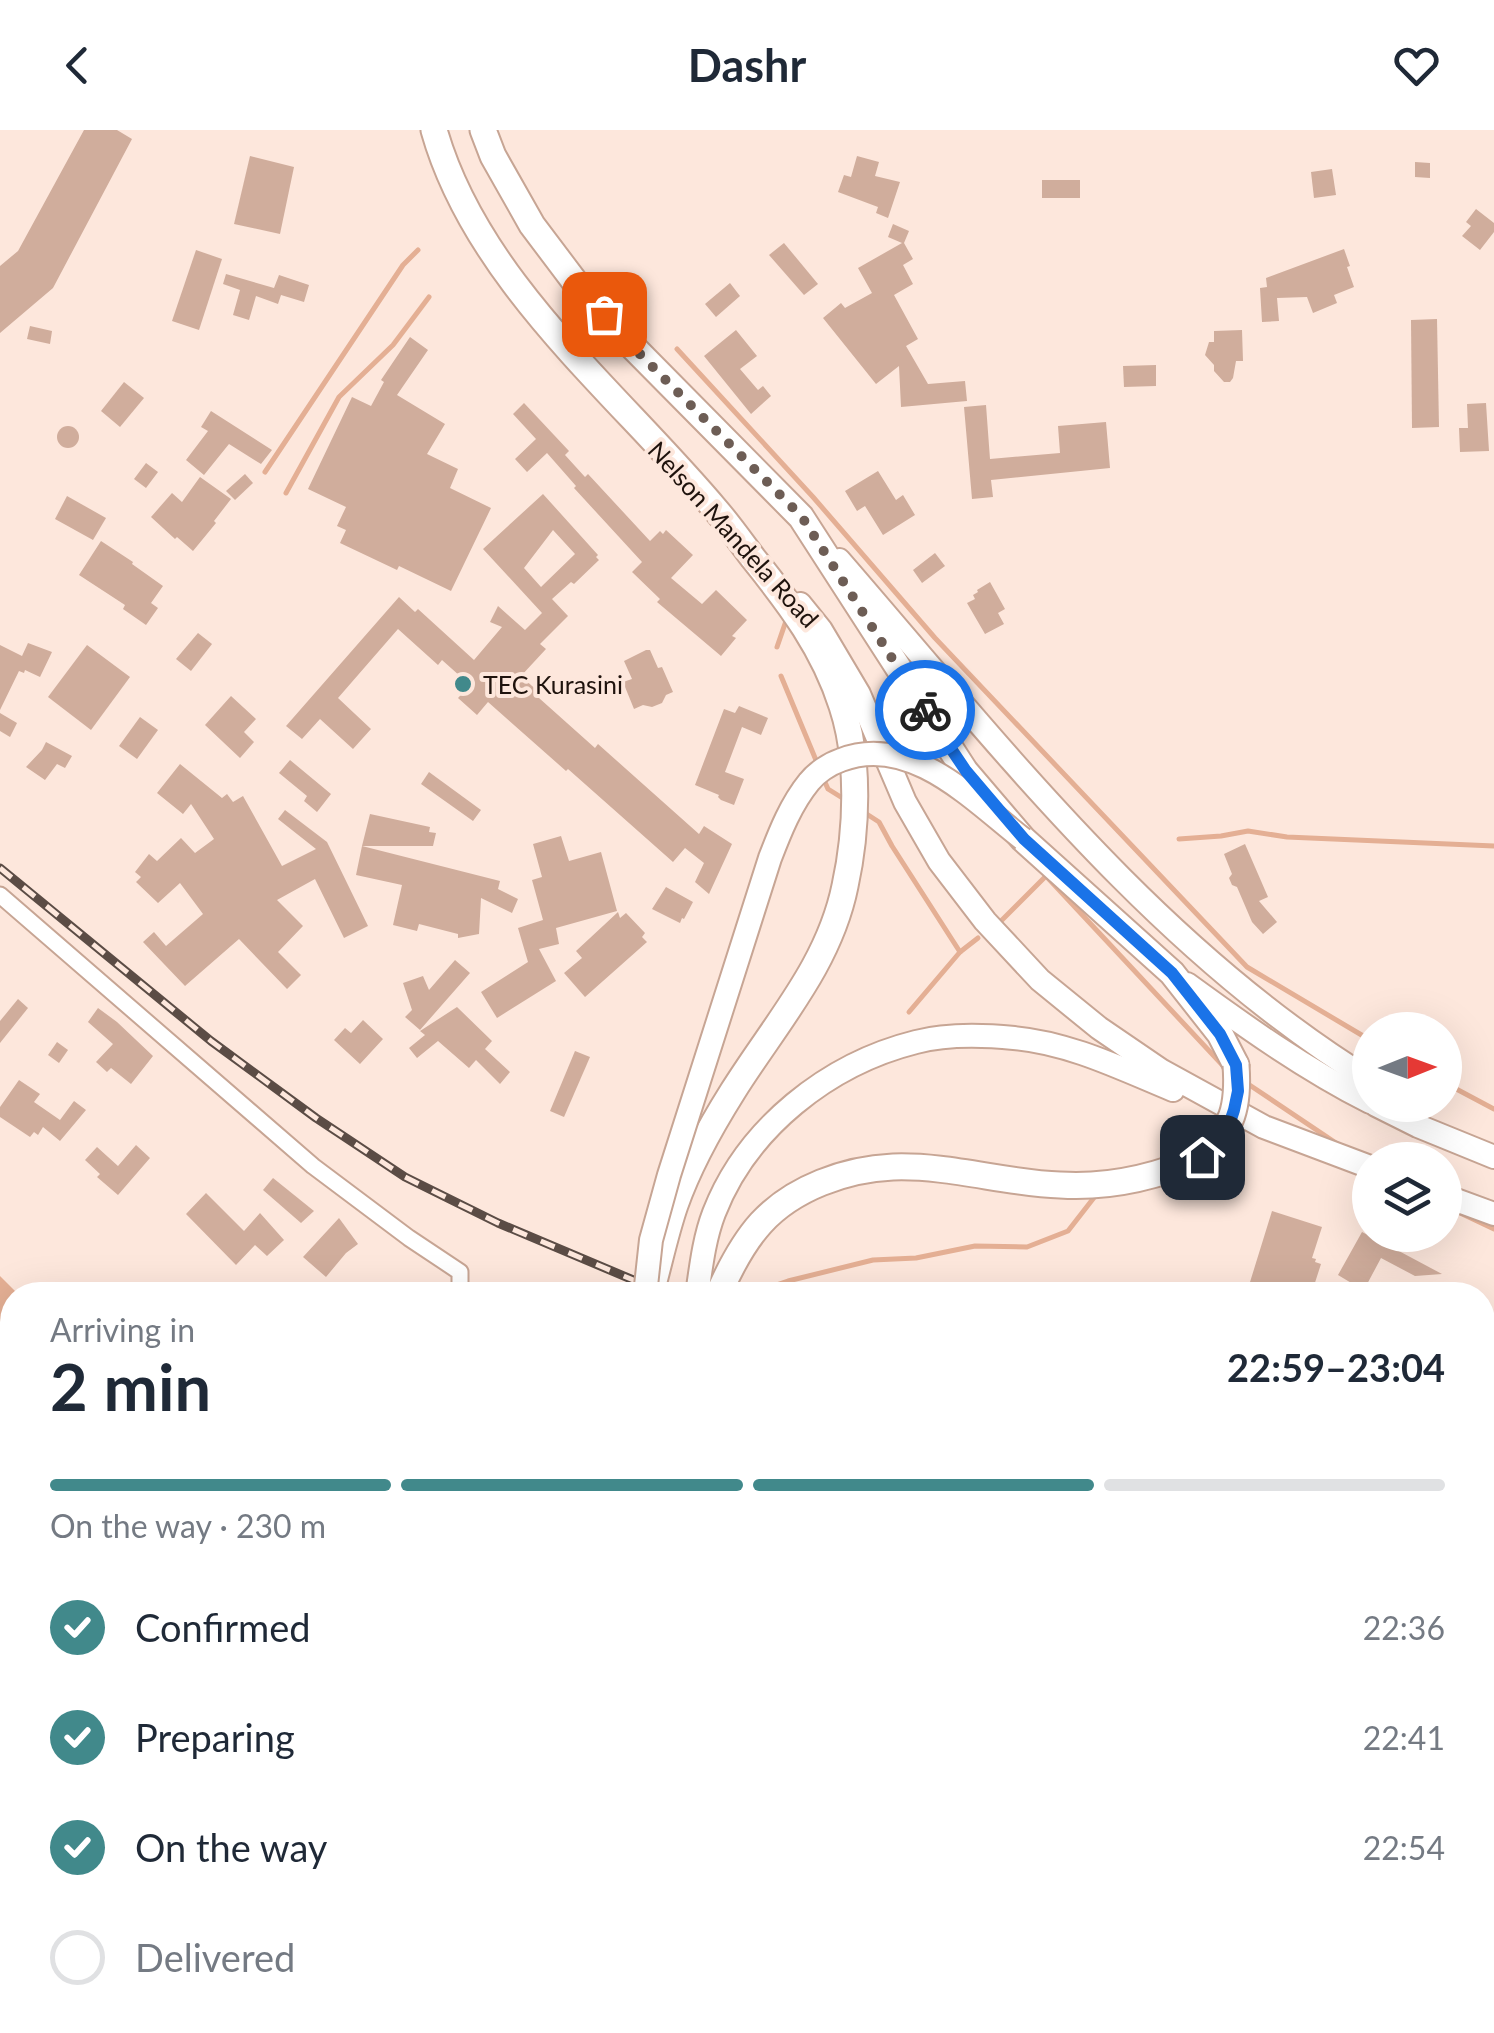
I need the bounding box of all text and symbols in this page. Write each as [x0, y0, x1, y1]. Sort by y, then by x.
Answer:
icon: back [50, 38, 105, 93]
text: Dashr [688, 38, 806, 92]
icon: heart [1389, 38, 1444, 93]
pin [562, 272, 647, 357]
icon: bag [577, 287, 632, 342]
street label: Nelson Mandela Road [643, 435, 825, 633]
courier [875, 660, 975, 760]
place label: TEC Kurasini [483, 669, 623, 699]
marker: TEC Kurasini [452, 673, 474, 695]
icon: bike [898, 683, 953, 738]
north arrow [1352, 1012, 1462, 1122]
map controls [1352, 1012, 1462, 1252]
pin [1160, 1115, 1245, 1200]
icon: home [1175, 1130, 1230, 1185]
button: layers [1352, 1142, 1462, 1252]
text: Arriving in [50, 1310, 195, 1349]
text: 22:59–23:04 [1227, 1344, 1445, 1390]
text: 2 min [50, 1347, 211, 1425]
text: On the way · 230 m [50, 1506, 326, 1545]
icon: check [50, 1600, 105, 1655]
text: Confirmed [135, 1604, 311, 1650]
text: 22:36 [1363, 1608, 1445, 1647]
icon: check [50, 1710, 105, 1765]
text: Preparing [135, 1714, 295, 1760]
text: 22:41 [1363, 1718, 1445, 1757]
icon: check [50, 1820, 105, 1875]
text: On the way [135, 1824, 327, 1870]
text: 22:54 [1363, 1828, 1445, 1867]
text: Delivered [135, 1934, 295, 1980]

